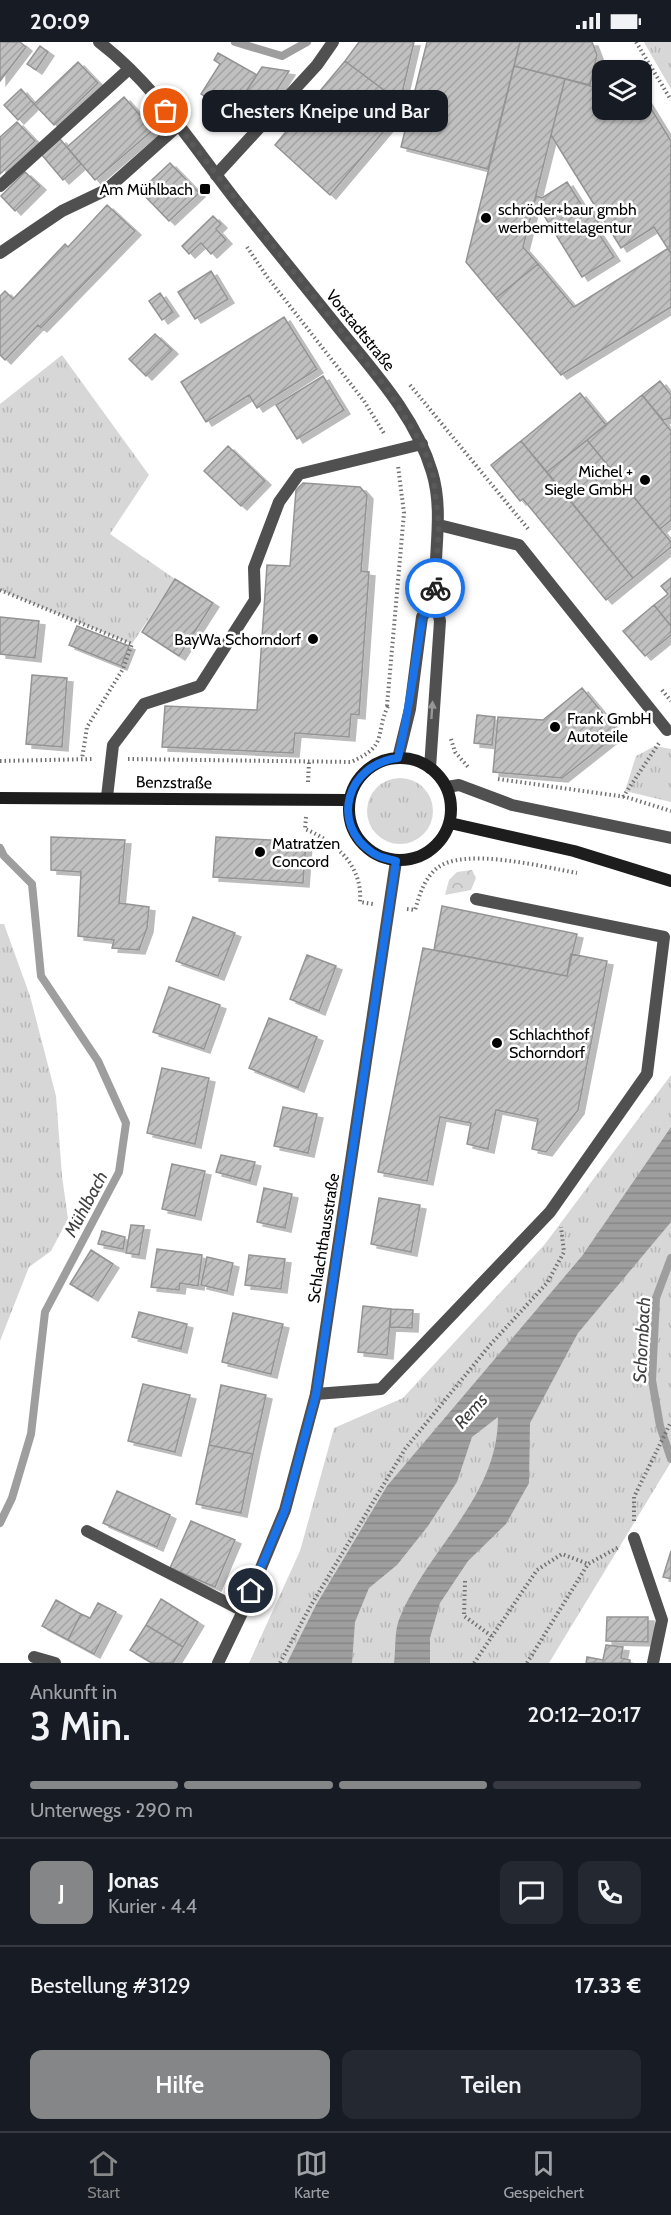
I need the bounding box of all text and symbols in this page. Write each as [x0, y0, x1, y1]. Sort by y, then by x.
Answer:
text: 20:09 [30, 8, 90, 35]
map controls [592, 60, 652, 120]
button: layers [592, 60, 652, 120]
pin [140, 85, 191, 136]
callout: Chesters Kneipe und Bar [202, 90, 448, 132]
icon: bag [149, 94, 182, 127]
text: Chesters Kneipe und Bar [221, 99, 429, 123]
place label: Am Mühlbach [99, 180, 193, 199]
marker: Am Mühlbach [198, 182, 212, 196]
place label: schröder+baur gmbh werbemittelagentur [498, 200, 637, 237]
marker: schröder+baur gmbh werbemittelagentur [479, 211, 493, 225]
street label: Vorstadtstraße [322, 286, 399, 375]
place label: Michel + Siegle GmbH [544, 462, 633, 499]
marker: Michel + Siegle GmbH [638, 473, 652, 487]
courier [405, 558, 465, 618]
icon: bike [419, 572, 452, 605]
place label: BayWa Schorndorf [174, 630, 302, 649]
marker: BayWa Schorndorf [306, 632, 320, 646]
one-way arrow [428, 700, 437, 719]
place label: Frank GmbH Autoteile [567, 709, 652, 746]
marker: Frank GmbH Autoteile [548, 720, 562, 734]
street label: Benzstraße [136, 772, 212, 793]
place label: Matratzen Concord [272, 834, 340, 871]
marker: Matratzen Concord [253, 845, 267, 859]
place label: Schlachthof Schorndorf [509, 1025, 590, 1062]
marker: Schlachthof Schorndorf [490, 1036, 504, 1050]
water label: Mühlbach [59, 1167, 112, 1241]
street label: Schlachthausstraße [304, 1172, 343, 1304]
water label: Schornbach [629, 1296, 655, 1384]
water label: Rems [450, 1389, 492, 1433]
pin [225, 1565, 276, 1616]
icon: home [234, 1574, 267, 1607]
text: Ankunft in [30, 1680, 117, 1704]
text: 20:12–20:17 [528, 1701, 641, 1728]
text: 3 Min. [30, 1702, 131, 1750]
text: Unterwegs · 290 m [30, 1798, 193, 1822]
button: chat [500, 1861, 563, 1924]
button: phone [578, 1861, 641, 1924]
text: Jonas [108, 1867, 159, 1894]
text: J [58, 1879, 65, 1906]
text: Kurier · 4.4 [108, 1894, 197, 1918]
text: Bestellung #3129 [30, 1972, 191, 1999]
text: 17.33 € [575, 1972, 641, 1999]
button: Hilfe [30, 2050, 330, 2119]
button: Teilen [342, 2050, 641, 2119]
tab: Start [87, 2147, 120, 2202]
tab: Karte [294, 2147, 329, 2202]
tab: Gespeichert [503, 2147, 584, 2202]

